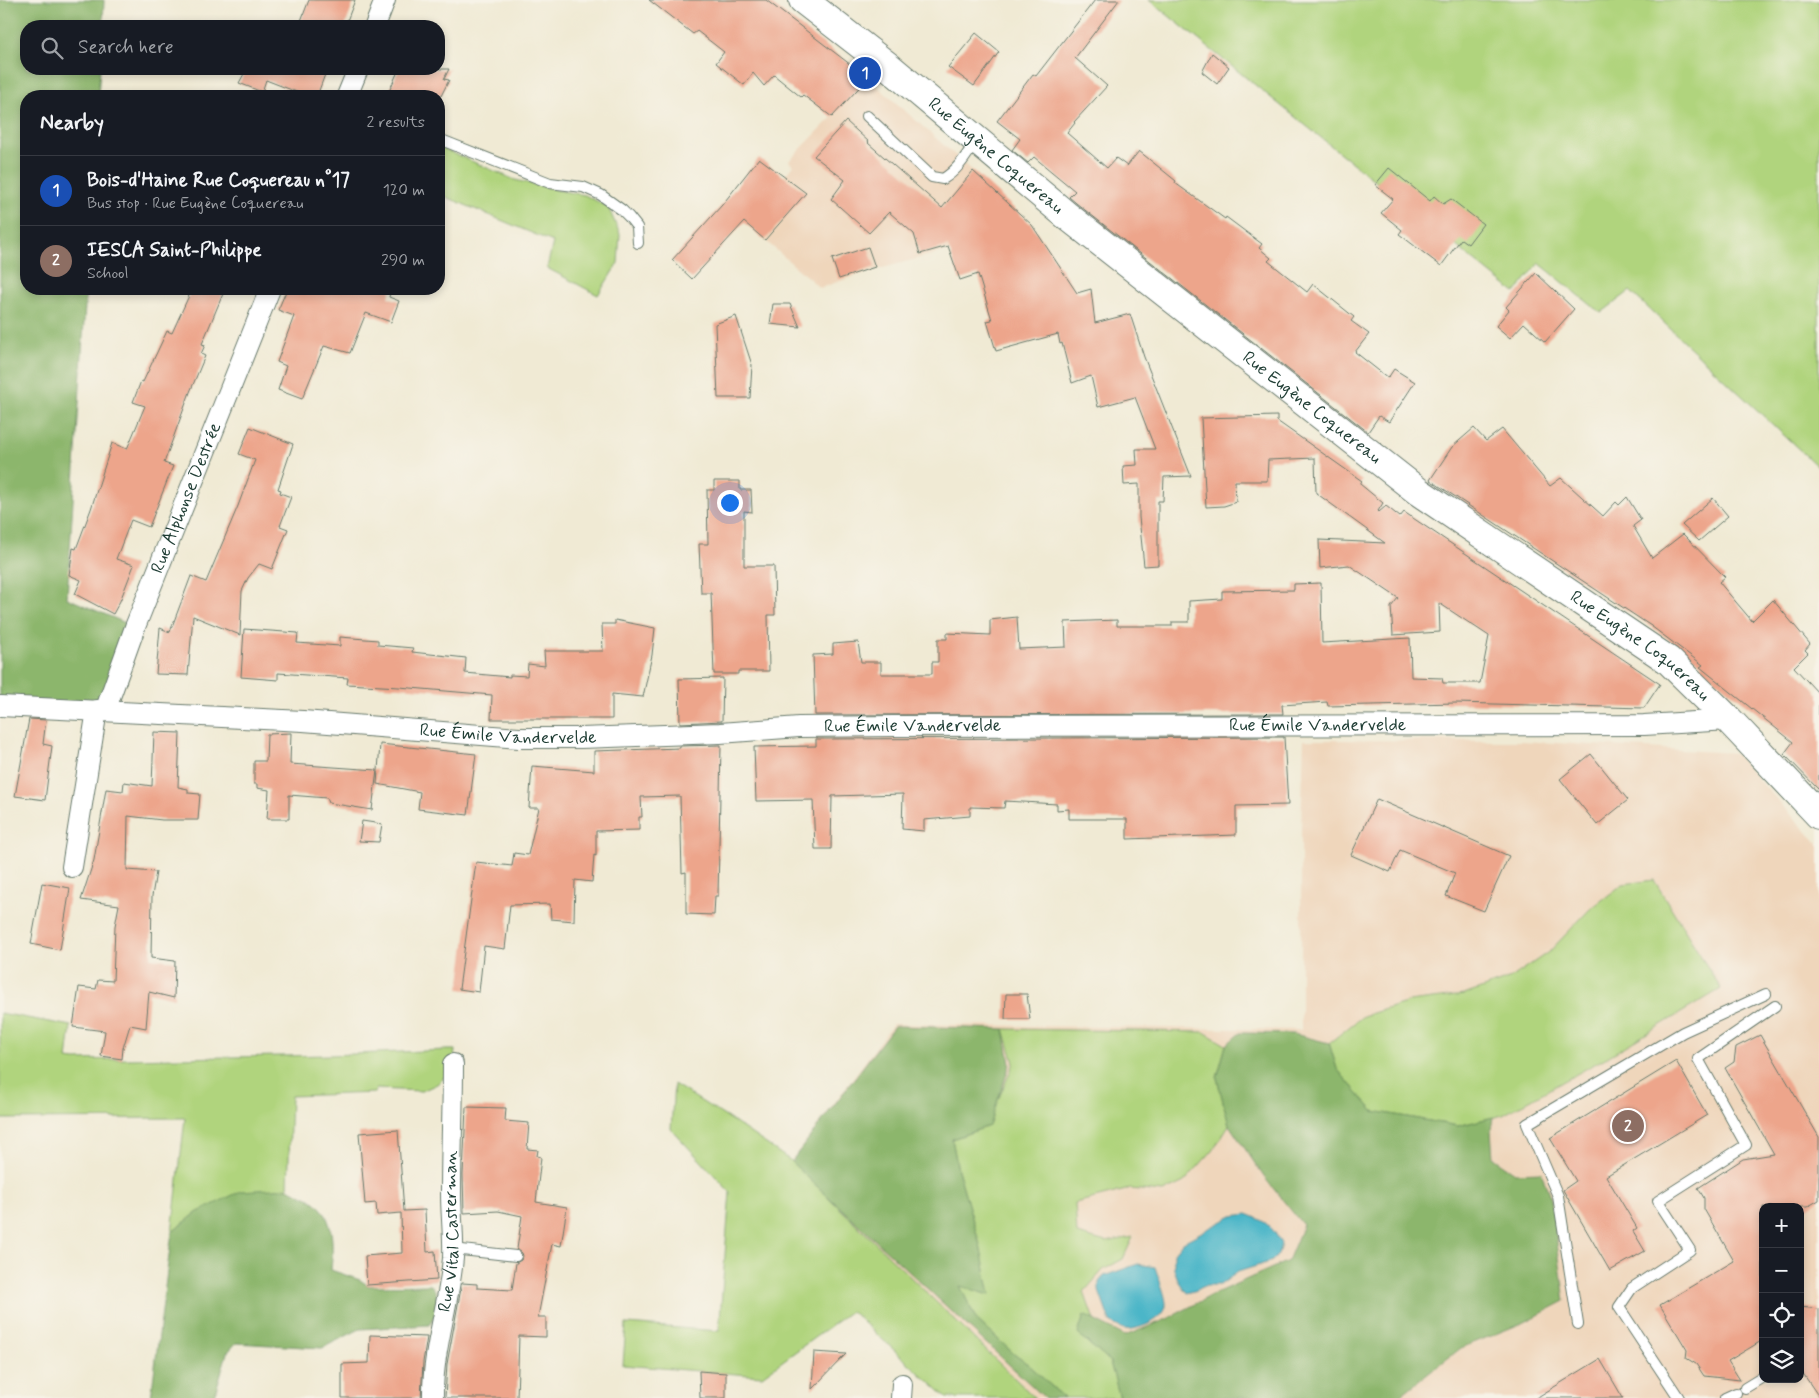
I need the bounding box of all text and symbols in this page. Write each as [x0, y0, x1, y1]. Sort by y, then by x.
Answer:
search box [20, 20, 445, 75]
icon: search [38, 34, 66, 62]
text: Search here [78, 35, 174, 60]
pin: 1 [849, 54, 881, 92]
street label: Rue Eugène Coquereau [923, 92, 1069, 220]
text: Nearby [40, 109, 104, 137]
text: 2 results [367, 112, 425, 133]
text: Bois-d'Haine Rue Coquereau n°17 [87, 168, 350, 193]
text: 1 [52, 180, 60, 201]
text: 120 m [383, 180, 425, 201]
text: Bus stop · Rue Eugène Coquereau [87, 193, 303, 214]
text: IESCA Saint-Philippe [87, 238, 262, 263]
text: 2 [52, 250, 60, 271]
text: 290 m [381, 250, 425, 271]
text: School [87, 263, 128, 284]
street label: Rue Eugène Coquereau [1237, 346, 1386, 470]
street label: Rue Alphonse Destrée [146, 419, 227, 577]
your location [717, 490, 743, 516]
street label: Rue Eugène Coquereau [1565, 585, 1715, 707]
street label: Rue Émile Vandervelde [1229, 713, 1406, 738]
street label: Rue Émile Vandervelde [824, 714, 1001, 739]
street label: Rue Émile Vandervelde [419, 718, 597, 750]
pin: 2 [1612, 1107, 1644, 1145]
street label: Rue Vital Casterman [433, 1150, 465, 1314]
map controls [1759, 1203, 1804, 1383]
button: + [1759, 1203, 1804, 1248]
button: − [1759, 1248, 1804, 1293]
button: locate [1759, 1293, 1804, 1338]
button: layers [1759, 1338, 1804, 1383]

